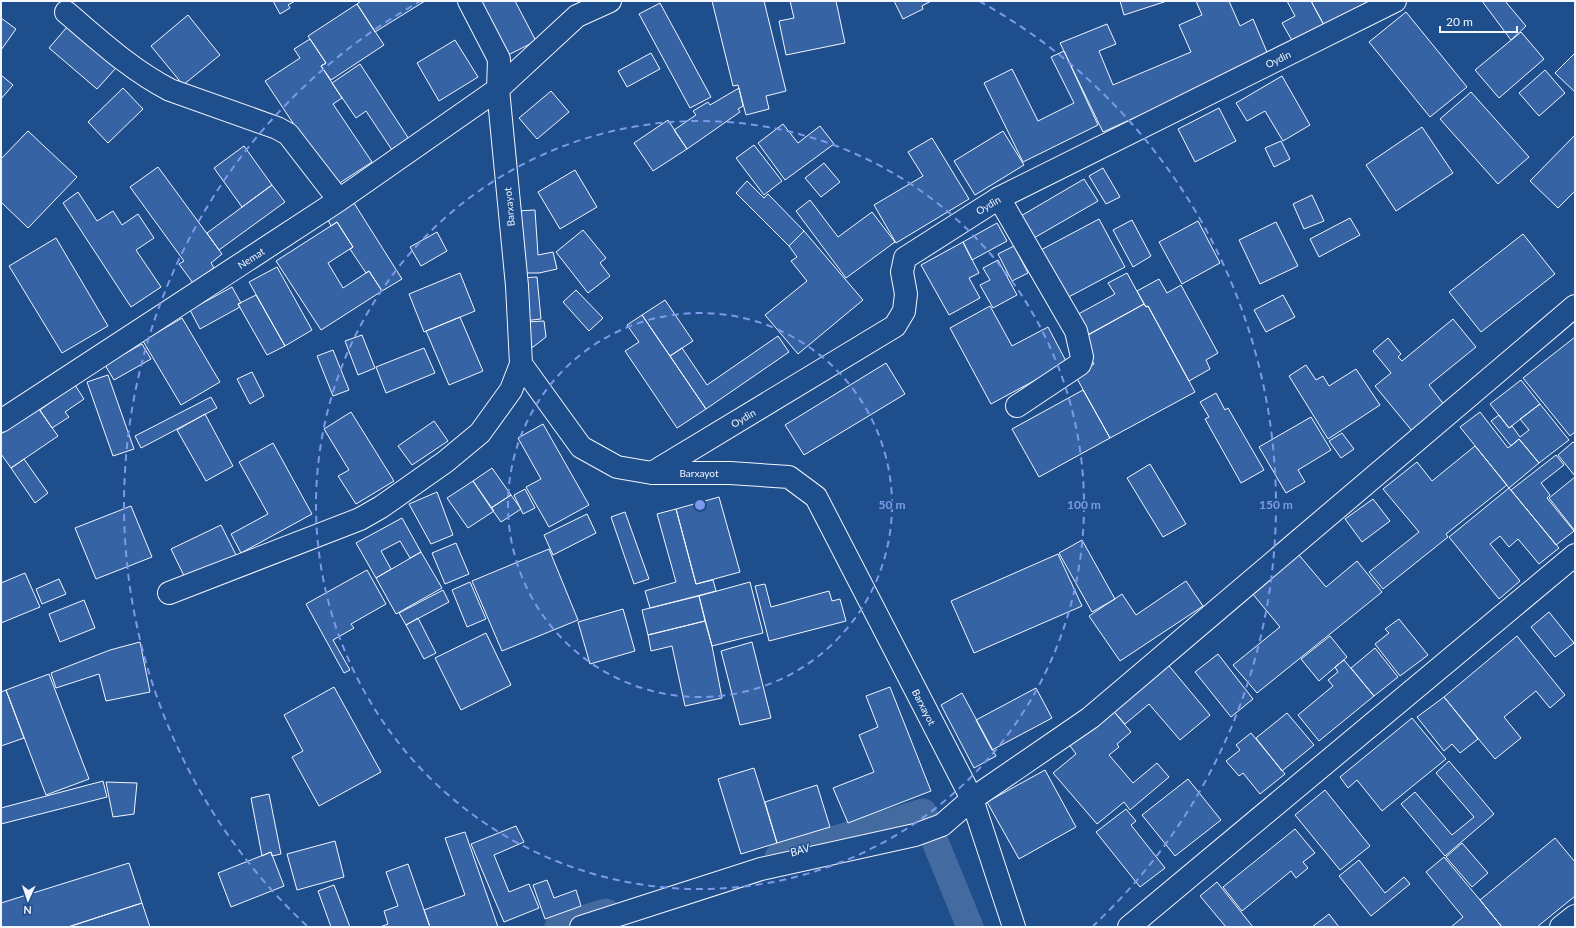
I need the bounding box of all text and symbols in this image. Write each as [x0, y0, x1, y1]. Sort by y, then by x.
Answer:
scale bar [1440, 8, 1517, 34]
text: 20 m [1446, 14, 1473, 29]
street label: Oydin [1263, 48, 1293, 70]
street label: Barxayot [501, 187, 517, 227]
street label: Oydin [974, 193, 1002, 217]
street label: Nemat [235, 245, 267, 271]
street label: Oydin [729, 406, 757, 430]
street label: Barxayot [679, 467, 719, 479]
text: 50 m [879, 497, 905, 512]
text: 100 m [1067, 497, 1101, 512]
text: 150 m [1259, 497, 1293, 512]
centre of rings [693, 498, 707, 512]
street label: Barxayot [910, 687, 938, 727]
water label: BAV [788, 840, 812, 859]
north arrow [8, 880, 48, 920]
text: N [23, 904, 32, 917]

